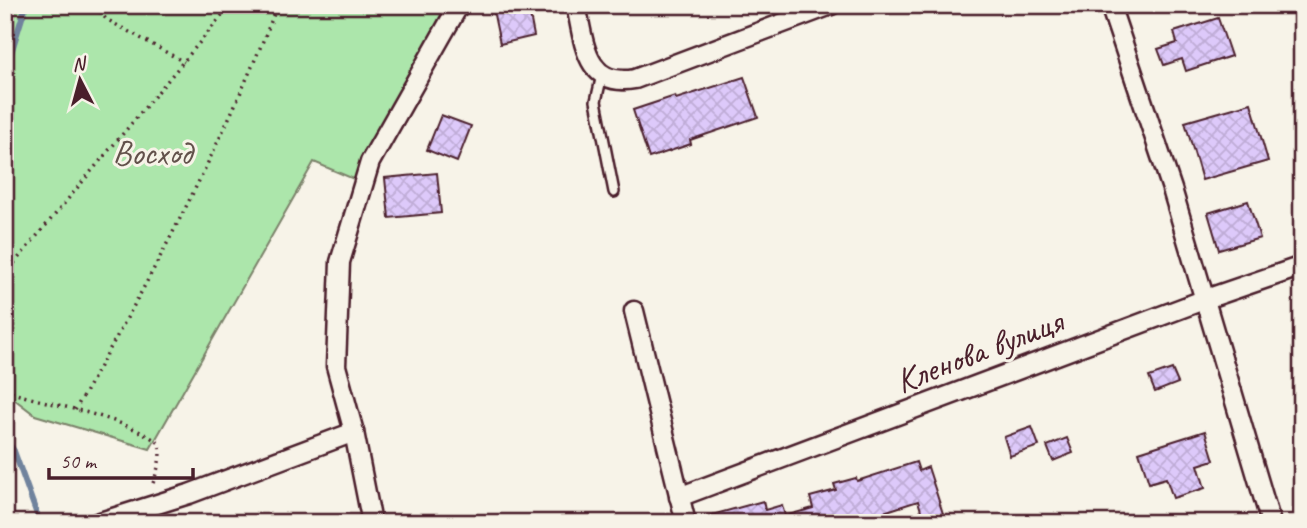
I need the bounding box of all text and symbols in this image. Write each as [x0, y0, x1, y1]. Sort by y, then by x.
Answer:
north arrow [46, 46, 116, 116]
text: N [71, 51, 89, 77]
park label: Восход [112, 130, 195, 175]
street label: Кленова вулиця [889, 298, 1072, 403]
scale bar [49, 437, 192, 481]
text: 50 m [60, 448, 98, 474]

